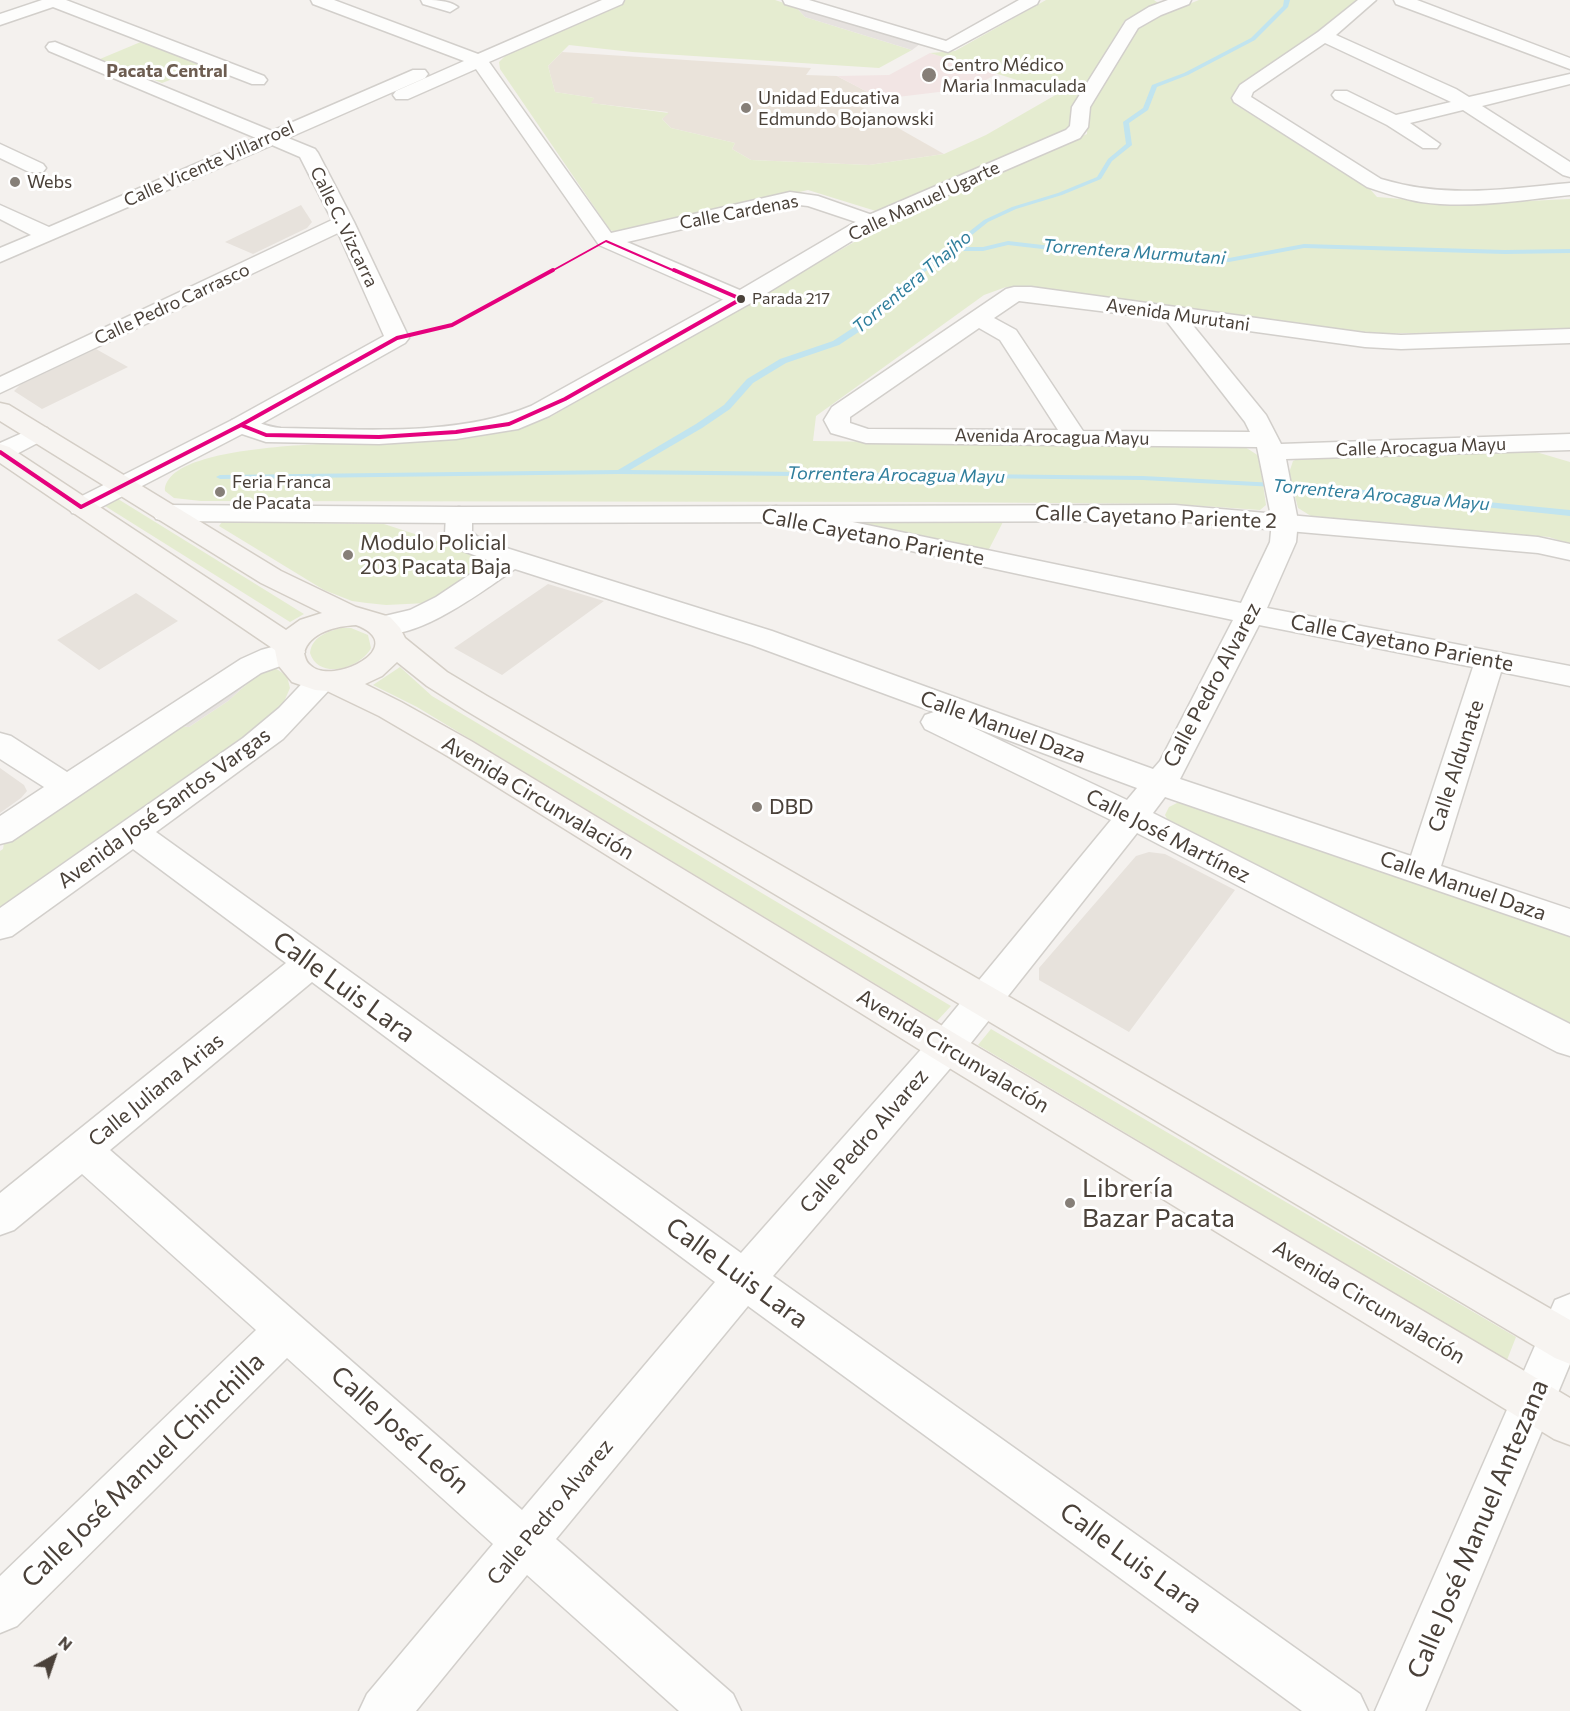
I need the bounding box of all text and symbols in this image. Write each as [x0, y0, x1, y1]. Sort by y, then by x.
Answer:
place label: Centro Médico Maria Inmaculada [942, 54, 1086, 97]
district label: Pacata Central [106, 60, 228, 82]
marker: Centro Médico Maria Inmaculada [920, 66, 938, 84]
place label: Unidad Educativa Edmundo Bojanowski [758, 87, 934, 130]
marker: Unidad Educativa Edmundo Bojanowski [739, 101, 753, 115]
street label: Calle Vicente Villarroel [120, 117, 298, 211]
street label: Calle Manuel Ugarte [845, 156, 1003, 246]
street label: Calle C. Vizcarra [305, 163, 383, 291]
place label: Webs [27, 171, 72, 193]
marker: Webs [8, 175, 22, 189]
street label: Calle Cardenas [678, 190, 800, 234]
water label: Torrentera Thajho [848, 226, 976, 338]
water label: Torrentera Murmutani [1042, 235, 1226, 269]
street label: Calle Pedro Carrasco [91, 259, 253, 349]
place label: Parada 217 [752, 289, 830, 309]
marker: Parada 217 [735, 293, 747, 305]
street label: Avenida Murutani [1105, 294, 1251, 336]
street label: Avenida Arocagua Mayu [954, 424, 1150, 450]
street label: Calle Arocagua Mayu [1335, 433, 1507, 461]
water label: Torrentera Arocagua Mayu [787, 462, 1005, 488]
place label: Feria Franca de Pacata [232, 471, 331, 514]
water label: Torrentera Arocagua Mayu [1272, 475, 1490, 515]
marker: Feria Franca de Pacata [213, 485, 227, 499]
street label: Calle Cayetano Pariente 2 [1035, 500, 1277, 534]
street label: Calle Cayetano Pariente [759, 503, 987, 571]
place label: Modulo Policial 203 Pacata Baja [360, 530, 511, 580]
marker: Modulo Policial 203 Pacata Baja [341, 548, 355, 562]
street label: Calle Pedro Alvarez [1158, 598, 1266, 772]
street label: Calle Cayetano Pariente [1288, 609, 1516, 677]
street label: Calle Manuel Daza [917, 685, 1089, 769]
street label: Calle Aldunate [1423, 697, 1489, 835]
street label: Avenida José Santos Vargas [53, 722, 275, 894]
street label: Avenida Circunvalación [437, 731, 639, 865]
street label: Calle José Martínez [1082, 784, 1254, 888]
place label: DBD [769, 794, 813, 820]
marker: DBD [750, 800, 764, 814]
street label: Calle Manuel Daza [1377, 846, 1549, 926]
street label: Calle Luis Lara [267, 925, 421, 1049]
street label: Avenida Circunvalación [852, 984, 1054, 1118]
street label: Calle Juliana Arias [83, 1028, 229, 1152]
street label: Calle Pedro Alvarez [795, 1064, 933, 1218]
place label: Librería Bazar Pacata [1082, 1172, 1235, 1234]
marker: Librería Bazar Pacata [1063, 1196, 1077, 1210]
street label: Calle Luis Lara [660, 1211, 814, 1335]
street label: Avenida Circunvalación [1268, 1235, 1470, 1369]
street label: Calle José Manuel Chinchilla [15, 1346, 271, 1594]
street label: Calle José León [324, 1360, 476, 1500]
street label: Calle José Manuel Antezana [1401, 1375, 1555, 1683]
street label: Calle Pedro Alvarez [482, 1434, 618, 1590]
street label: Calle Luis Lara [1054, 1496, 1208, 1620]
north arrow [24, 1627, 84, 1687]
text: N [55, 1632, 77, 1654]

